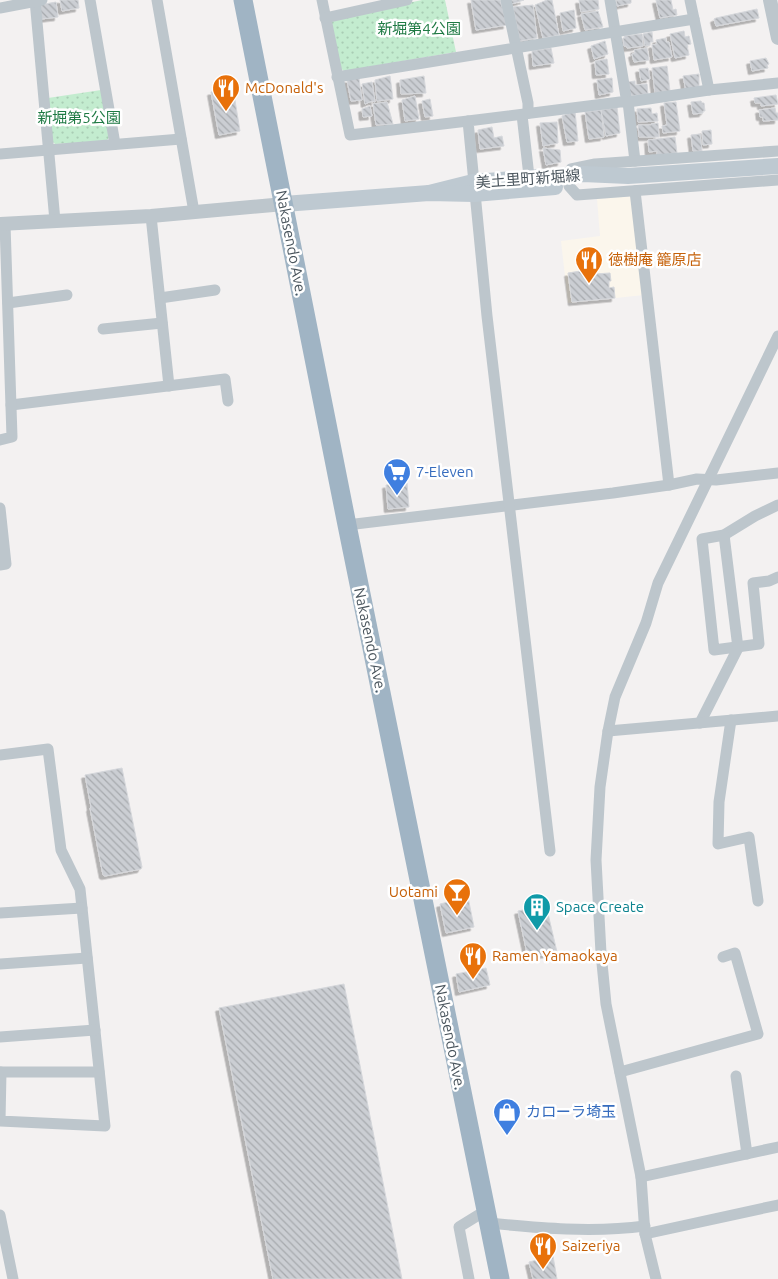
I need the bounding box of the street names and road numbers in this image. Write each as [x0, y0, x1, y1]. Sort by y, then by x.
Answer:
street label: 美土里町新堀線 [475, 166, 581, 191]
street label: Nakasendo Ave. [273, 189, 310, 297]
street label: Nakasendo Ave. [351, 586, 390, 694]
street label: Nakasendo Ave. [432, 983, 469, 1091]

